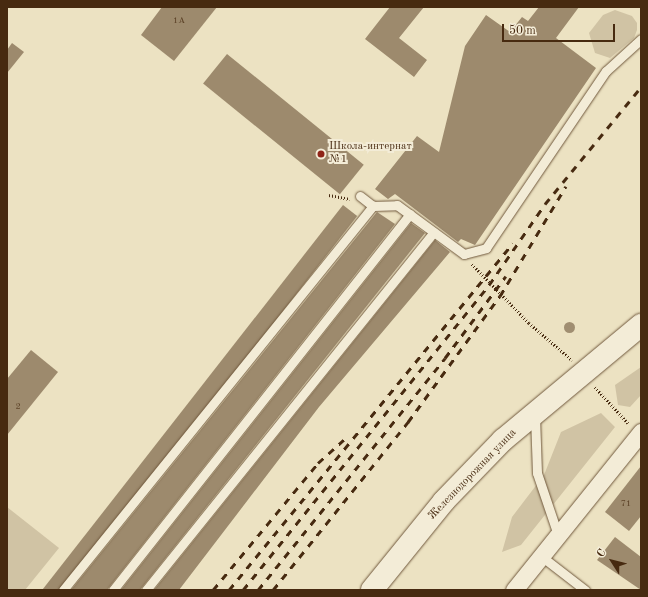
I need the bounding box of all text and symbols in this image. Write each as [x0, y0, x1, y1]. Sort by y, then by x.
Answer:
house number: 1А [173, 16, 185, 26]
scale bar [504, 16, 617, 42]
text: 50 m [509, 25, 536, 37]
place label: Школа-интернат №1 [329, 141, 412, 167]
marker: Школа-интернат №1 [316, 149, 326, 159]
house number: 2 [15, 402, 21, 412]
street label: Железнодорожная улица [426, 427, 520, 523]
house number: 71 [621, 499, 631, 509]
north arrow [592, 541, 632, 581]
text: С [595, 547, 608, 560]

